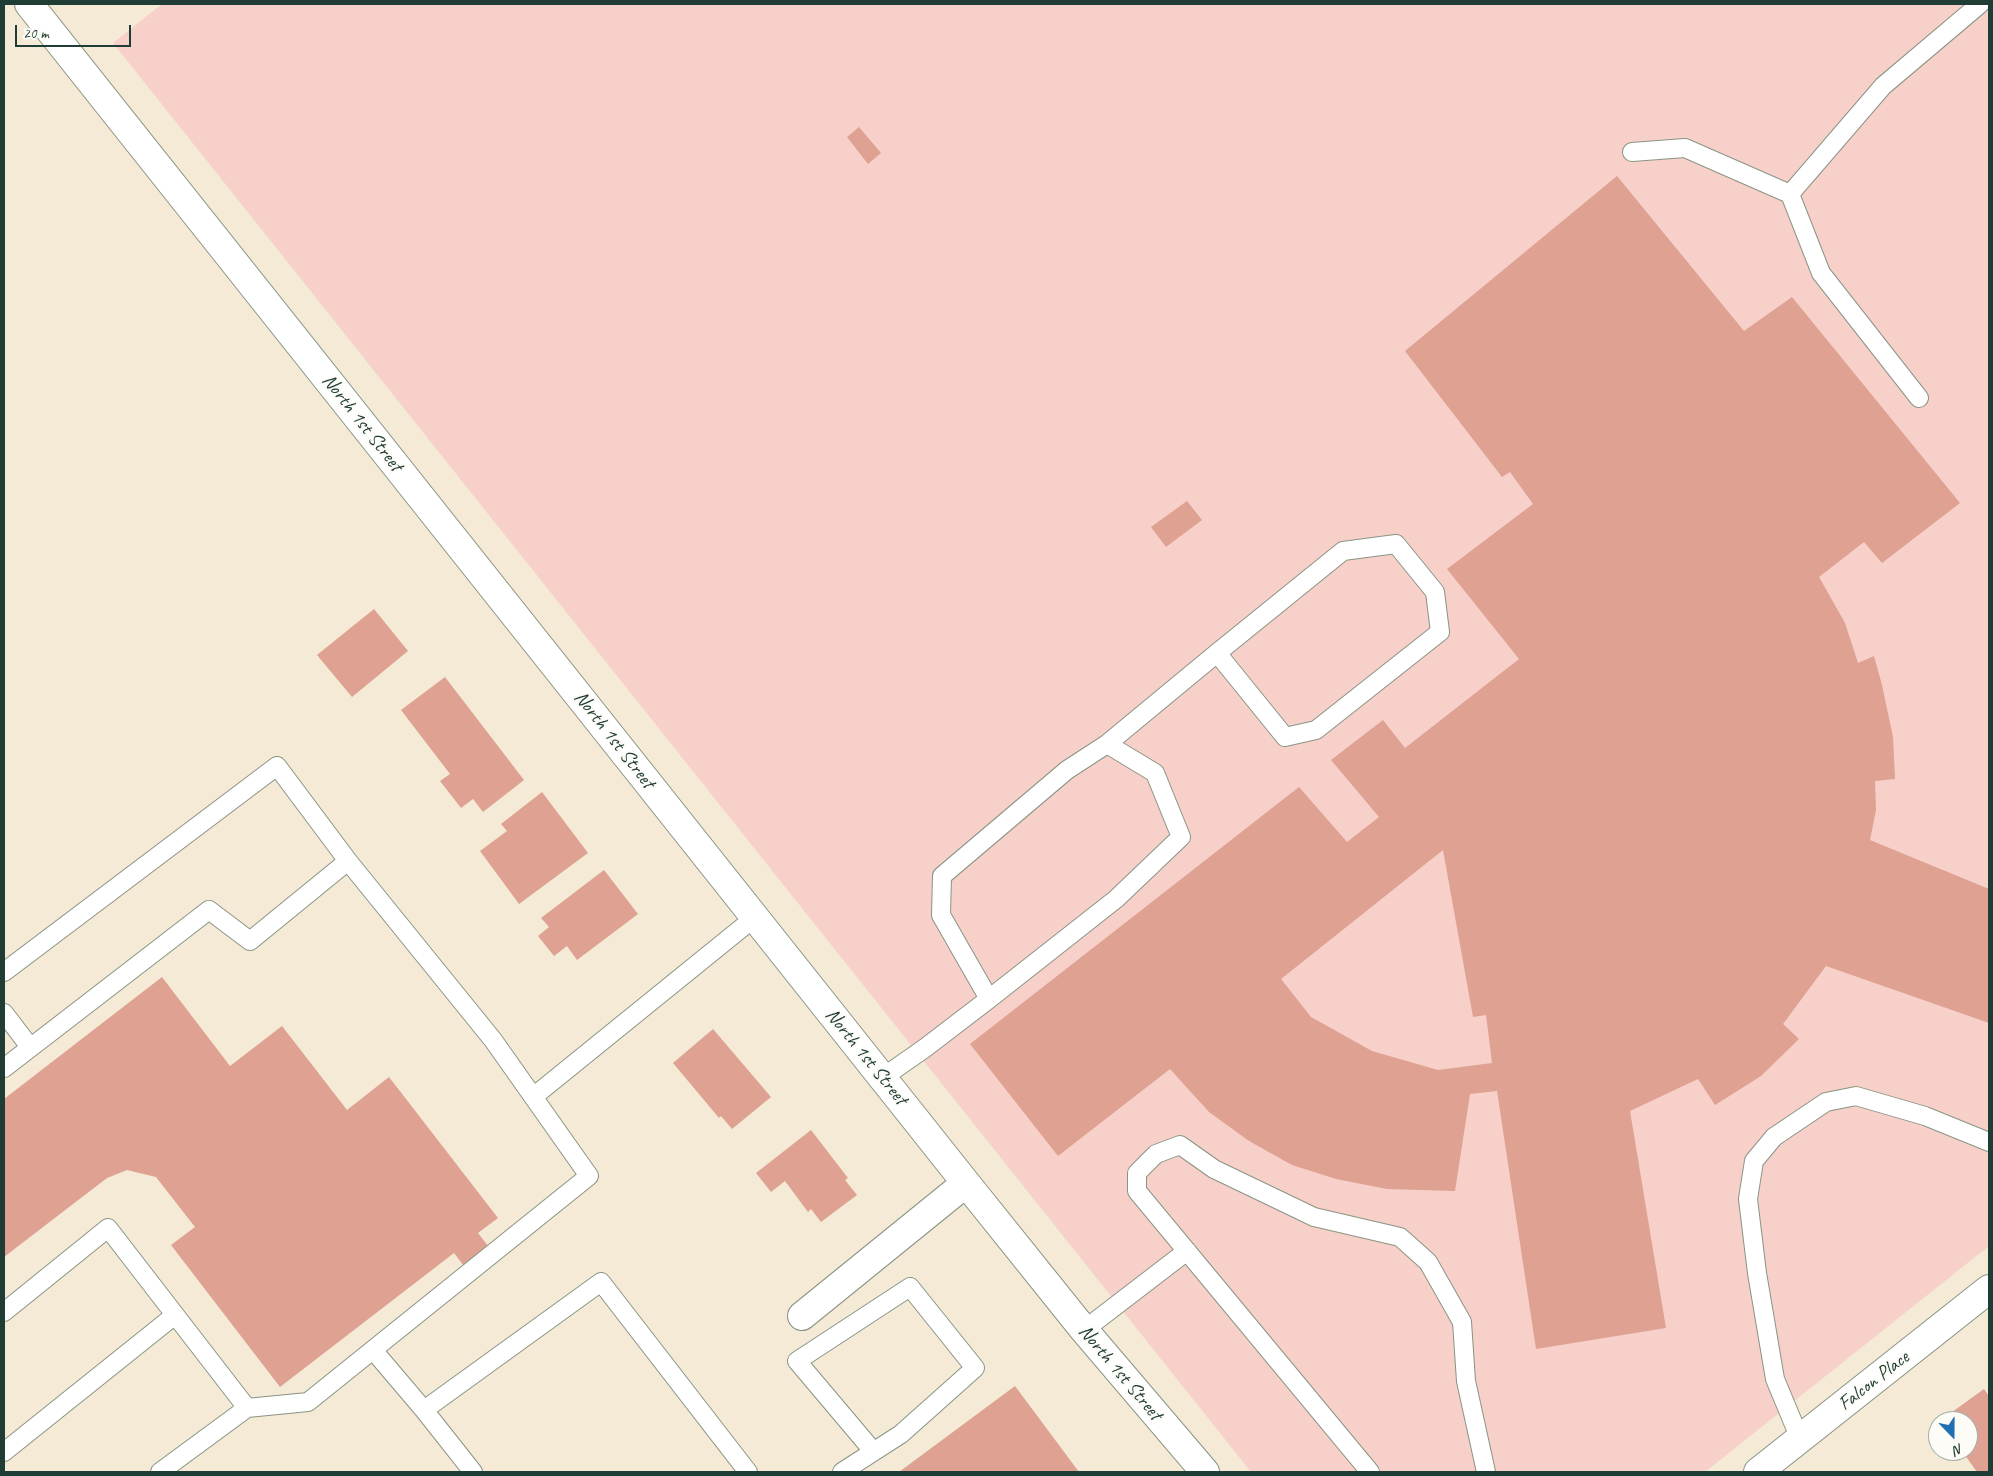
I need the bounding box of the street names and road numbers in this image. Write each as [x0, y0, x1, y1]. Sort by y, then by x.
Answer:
street label: North 1st Street [316, 369, 408, 477]
street label: North 1st Street [568, 686, 660, 794]
street label: North 1st Street [820, 1004, 912, 1110]
street label: North 1st Street [1073, 1320, 1167, 1426]
street label: Falcon Place [1834, 1346, 1914, 1416]

